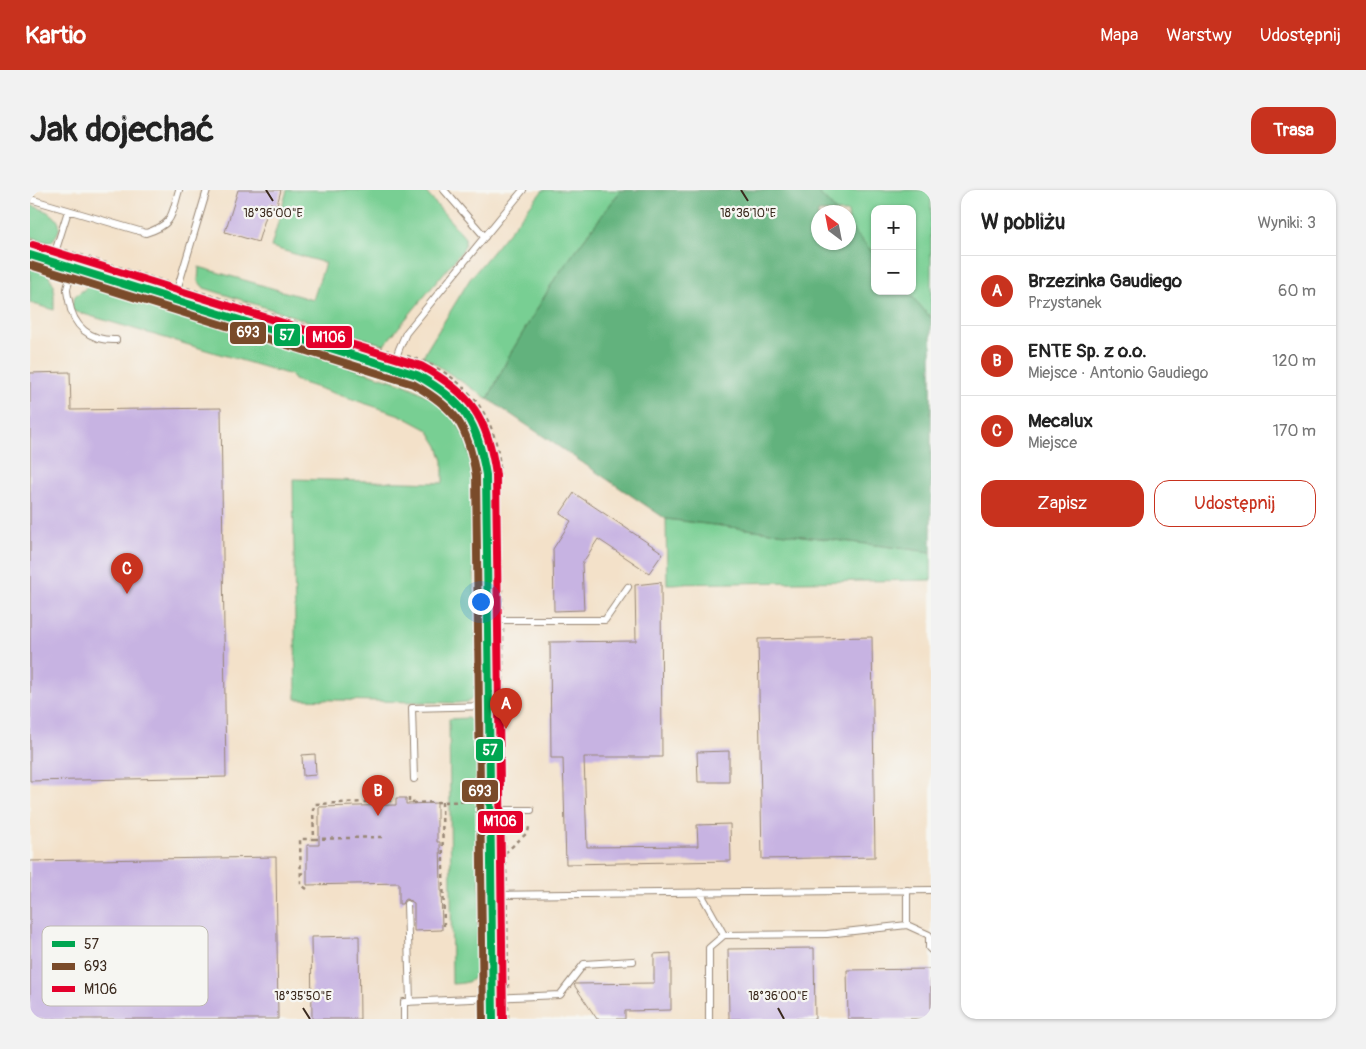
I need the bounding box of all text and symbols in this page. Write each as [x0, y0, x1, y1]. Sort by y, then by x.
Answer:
text: Kartio [25, 21, 86, 50]
text: Mapa [1100, 24, 1138, 47]
text: Warstwy [1166, 24, 1232, 47]
text: Udostępnij [1260, 24, 1341, 47]
button: Trasa [1251, 107, 1336, 154]
text: Jak dojechać [30, 108, 214, 152]
north arrow [811, 205, 856, 250]
map controls [871, 205, 916, 295]
button: + [871, 205, 916, 250]
text: 18°36'00"E [243, 206, 303, 221]
text: 18°36'10"E [720, 206, 776, 221]
text: W pobliżu [981, 209, 1065, 236]
text: Wyniki: 3 [1257, 213, 1316, 233]
button: − [871, 250, 916, 295]
text: Brzezinka Gaudiego [1028, 269, 1182, 293]
text: A [992, 281, 1002, 301]
text: 60 m [1278, 281, 1316, 301]
text: Przystanek [1028, 293, 1102, 313]
line badge: 693 [229, 321, 267, 345]
line badge: 57 [273, 323, 301, 347]
text: 693 [236, 324, 260, 341]
line badge: M106 [305, 325, 353, 349]
text: 57 [280, 327, 295, 344]
text: M106 [312, 329, 346, 346]
text: ENTE Sp. z o.o. [1028, 339, 1147, 363]
text: B [992, 351, 1002, 371]
text: 120 m [1272, 351, 1316, 371]
text: Miejsce · Antonio Gaudiego [1028, 363, 1208, 383]
text: Mecalux [1028, 409, 1093, 433]
text: C [992, 421, 1002, 441]
text: 170 m [1273, 421, 1316, 441]
text: Miejsce [1028, 433, 1077, 453]
button: Zapisz [981, 480, 1144, 527]
button: Udostępnij [1154, 480, 1316, 527]
pin: C [111, 553, 143, 594]
your location [468, 589, 494, 615]
pin: A [490, 688, 522, 729]
line badge: 57 [475, 738, 504, 762]
text: 57 [483, 742, 498, 759]
pin: B [362, 775, 394, 816]
line badge: 693 [461, 779, 499, 803]
text: 693 [468, 783, 492, 800]
line badge: M106 [477, 810, 524, 834]
text: M106 [483, 813, 517, 830]
legend [42, 926, 208, 1006]
text: 57 [84, 936, 100, 953]
text: 693 [84, 958, 107, 975]
text: M106 [84, 981, 117, 998]
text: 18°35'50"E [274, 989, 332, 1004]
text: 18°36'00"E [748, 989, 808, 1004]

